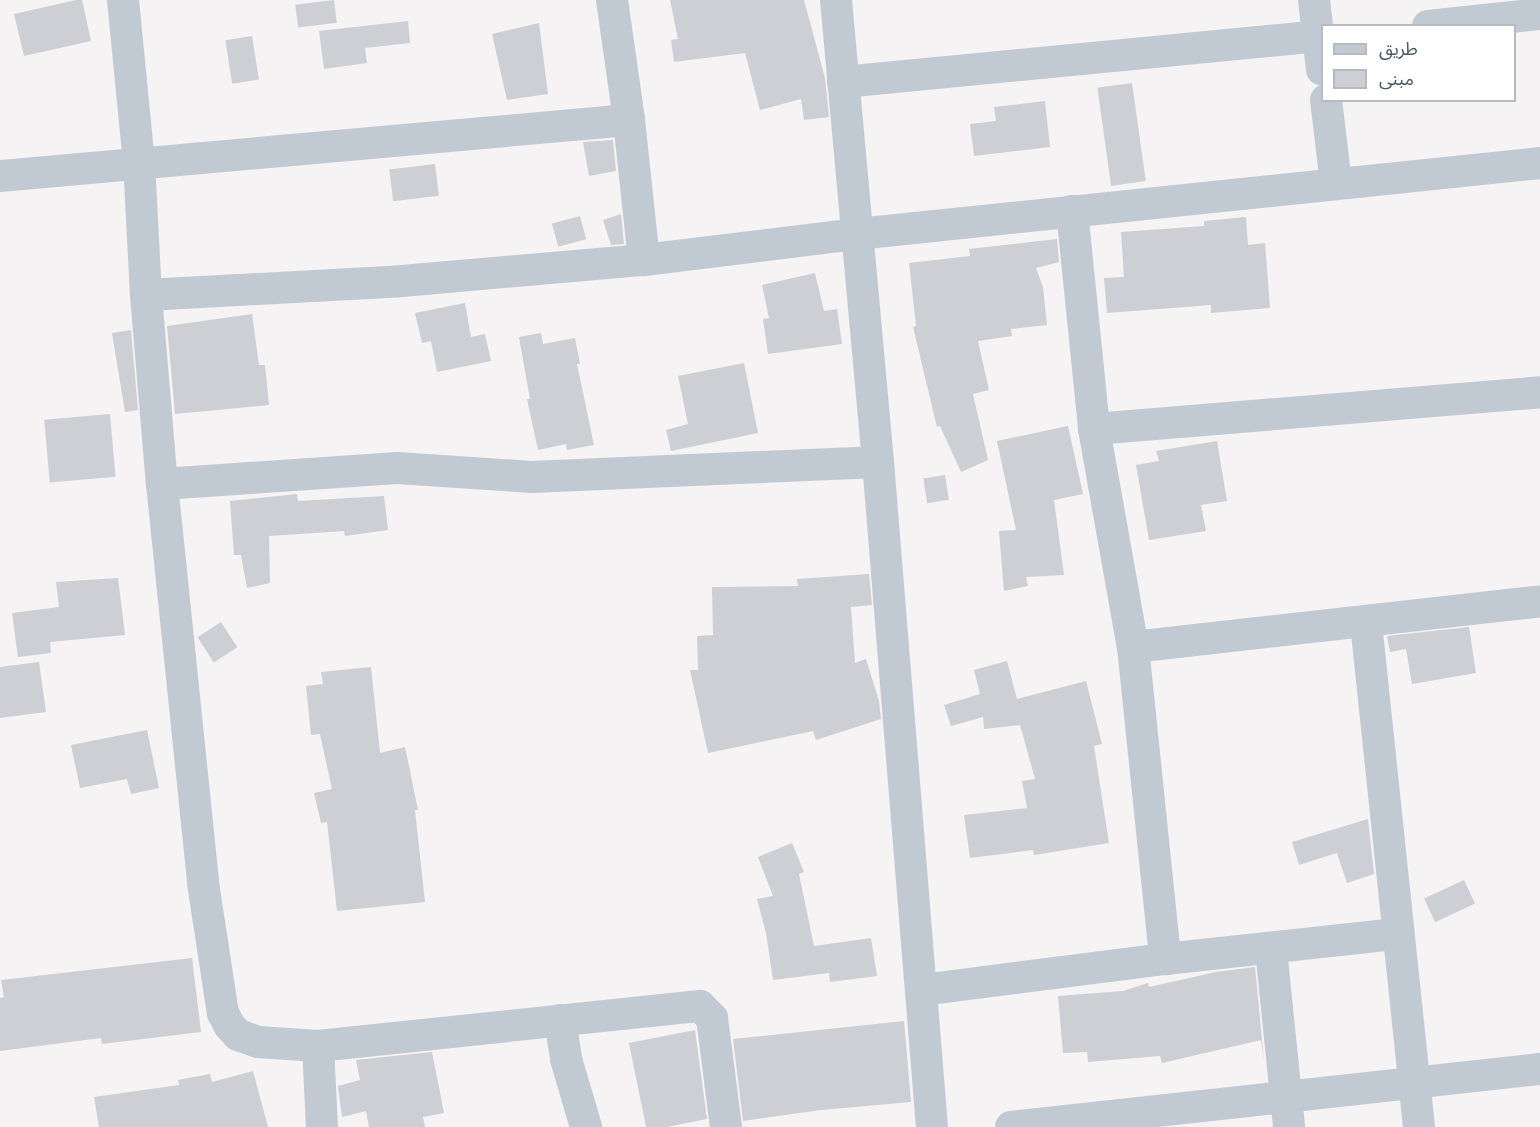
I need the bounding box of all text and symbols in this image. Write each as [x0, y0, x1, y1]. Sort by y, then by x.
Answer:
legend [1321, 24, 1516, 102]
text: طريق [1379, 35, 1418, 62]
text: مبنى [1379, 65, 1414, 92]

